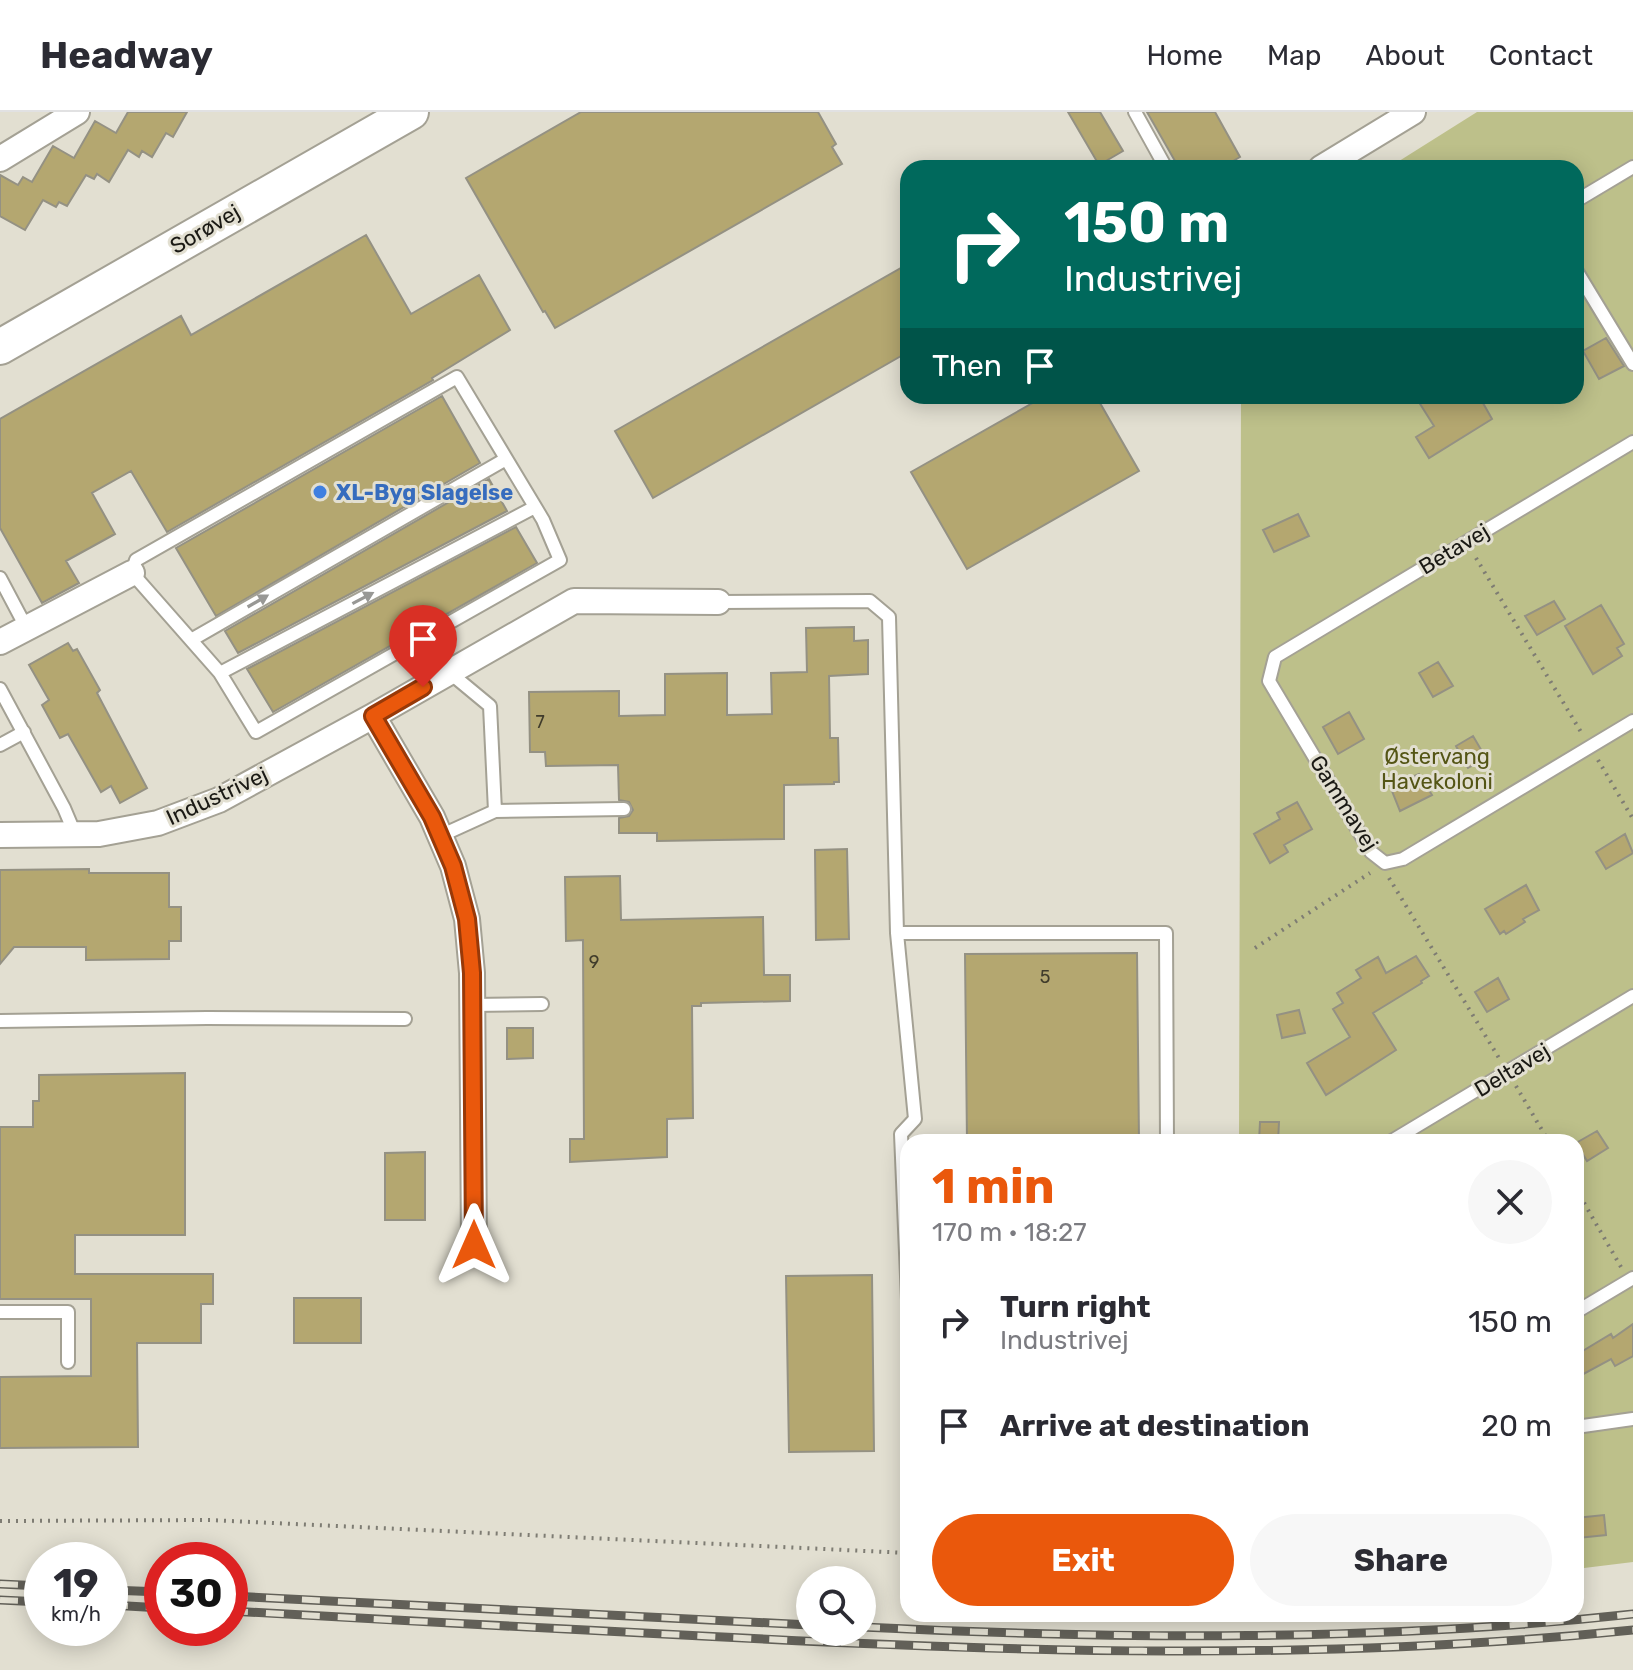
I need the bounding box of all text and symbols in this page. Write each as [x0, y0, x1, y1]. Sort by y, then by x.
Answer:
text: Headway [40, 32, 213, 78]
text: Home [1146, 39, 1223, 72]
text: Map [1267, 39, 1321, 72]
text: About [1365, 39, 1445, 72]
text: Contact [1489, 39, 1593, 72]
text: 150 m [1064, 190, 1229, 256]
icon: right [932, 192, 1036, 296]
street label: Sorøvej [165, 198, 245, 260]
text: Industrivej [1064, 257, 1242, 300]
icon: arrive [1018, 344, 1062, 388]
text: Then [932, 348, 1002, 384]
place label: XL-Byg Slagelse [336, 479, 513, 506]
marker: XL-Byg Slagelse [311, 483, 329, 501]
street label: Betavej [1414, 518, 1494, 580]
one-way arrow [352, 591, 375, 604]
one-way arrow [247, 594, 269, 608]
pin [389, 605, 457, 687]
icon: arrive [401, 617, 445, 661]
house number: 7 [535, 711, 545, 733]
park label: Østervang Havekoloni [1381, 743, 1493, 795]
street label: Gammavej [1304, 750, 1384, 856]
street label: Industrivej [162, 761, 272, 831]
house number: 9 [589, 951, 599, 973]
house number: 5 [1040, 966, 1050, 988]
street label: Deltavej [1469, 1037, 1555, 1103]
text: 1 min [932, 1158, 1055, 1215]
button: close [1468, 1160, 1552, 1244]
position arrow [432, 1203, 516, 1287]
text: 170 m · 18:27 [932, 1217, 1087, 1248]
text: Turn right [1000, 1289, 1151, 1325]
icon: right [932, 1300, 976, 1344]
text: 150 m [1468, 1304, 1552, 1340]
text: Industrivej [1000, 1325, 1129, 1356]
icon: arrive [932, 1404, 976, 1448]
text: Arrive at destination [1000, 1408, 1310, 1444]
text: 20 m [1481, 1408, 1552, 1444]
button: Exit [932, 1514, 1234, 1606]
button: Share [1250, 1514, 1552, 1606]
speed limit sign: 30 [144, 1542, 248, 1646]
text: 19 [53, 1560, 99, 1607]
map controls [796, 1566, 876, 1646]
button: search [796, 1566, 876, 1646]
text: km/h [51, 1602, 101, 1626]

